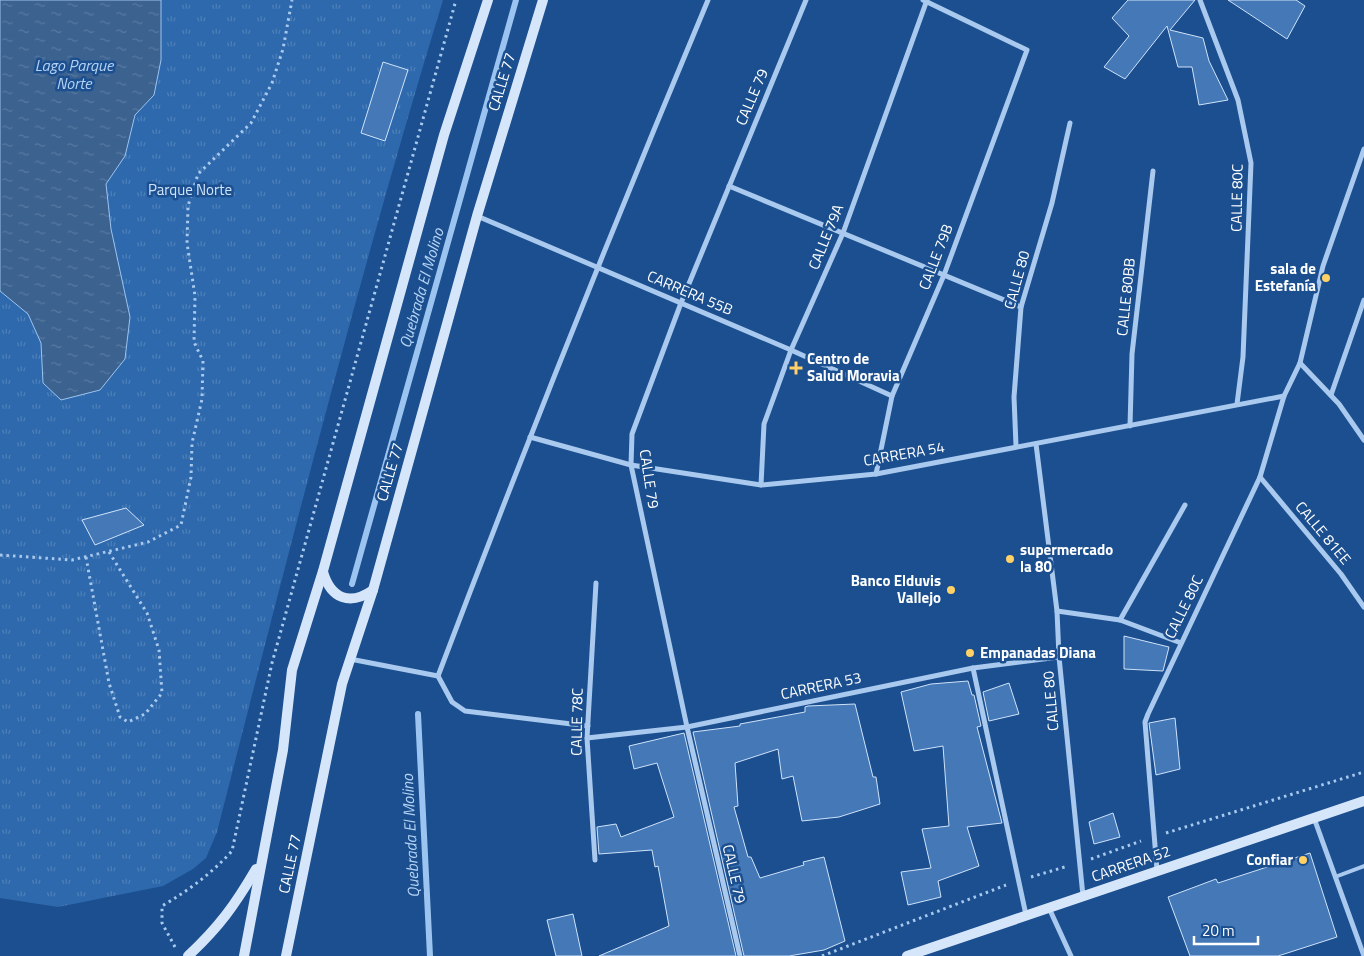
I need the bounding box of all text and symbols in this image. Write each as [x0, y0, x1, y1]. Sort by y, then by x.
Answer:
street label: CALLE 77 [482, 50, 521, 114]
water label: Lago Parque Norte [35, 53, 115, 95]
street label: CALLE 79 [729, 65, 774, 129]
street label: CALLE 80C [1224, 164, 1249, 232]
park label: Parque Norte [148, 178, 232, 201]
street label: CALLE 79A [802, 201, 849, 273]
street label: CALLE 79B [912, 220, 959, 293]
water label: Quebrada El Molino [392, 224, 450, 351]
street label: CALLE 80 [998, 248, 1035, 312]
street label: CALLE 80BB [1110, 257, 1141, 337]
place label: sala de Estefanía [1255, 257, 1316, 297]
street label: CARRERA 55B [644, 264, 737, 321]
marker: sala de Estefanía [1320, 272, 1332, 284]
place label: Centro de Salud Moravia [807, 347, 900, 387]
marker: Centro de Salud Moravia [789, 361, 803, 375]
street label: CARRERA 54 [862, 435, 946, 472]
street label: CALLE 77 [370, 440, 409, 504]
street label: CALLE 79 [633, 448, 666, 510]
street label: CALLE 81EE [1290, 496, 1357, 569]
place label: supermercado la 80 [1020, 538, 1113, 578]
marker: supermercado la 80 [1004, 553, 1016, 565]
place label: Banco Elduvis Vallejo [851, 569, 941, 609]
street label: CALLE 80C [1158, 571, 1209, 642]
marker: Banco Elduvis Vallejo [945, 584, 957, 596]
place label: Empanadas Diana [980, 641, 1096, 664]
marker: Empanadas Diana [964, 647, 976, 659]
street label: CARRERA 53 [778, 666, 863, 705]
street label: CALLE 80 [1036, 670, 1065, 732]
street label: CALLE 78C [564, 688, 589, 756]
water label: Quebrada El Molino [395, 773, 425, 898]
street label: CALLE 77 [272, 832, 307, 896]
street label: CARRERA 52 [1088, 839, 1173, 888]
street label: CALLE 79 [717, 842, 752, 906]
place label: Confiar [1246, 848, 1293, 871]
marker: Confiar [1297, 854, 1309, 866]
scale bar [1194, 914, 1258, 946]
text: 20 m [1202, 919, 1235, 942]

